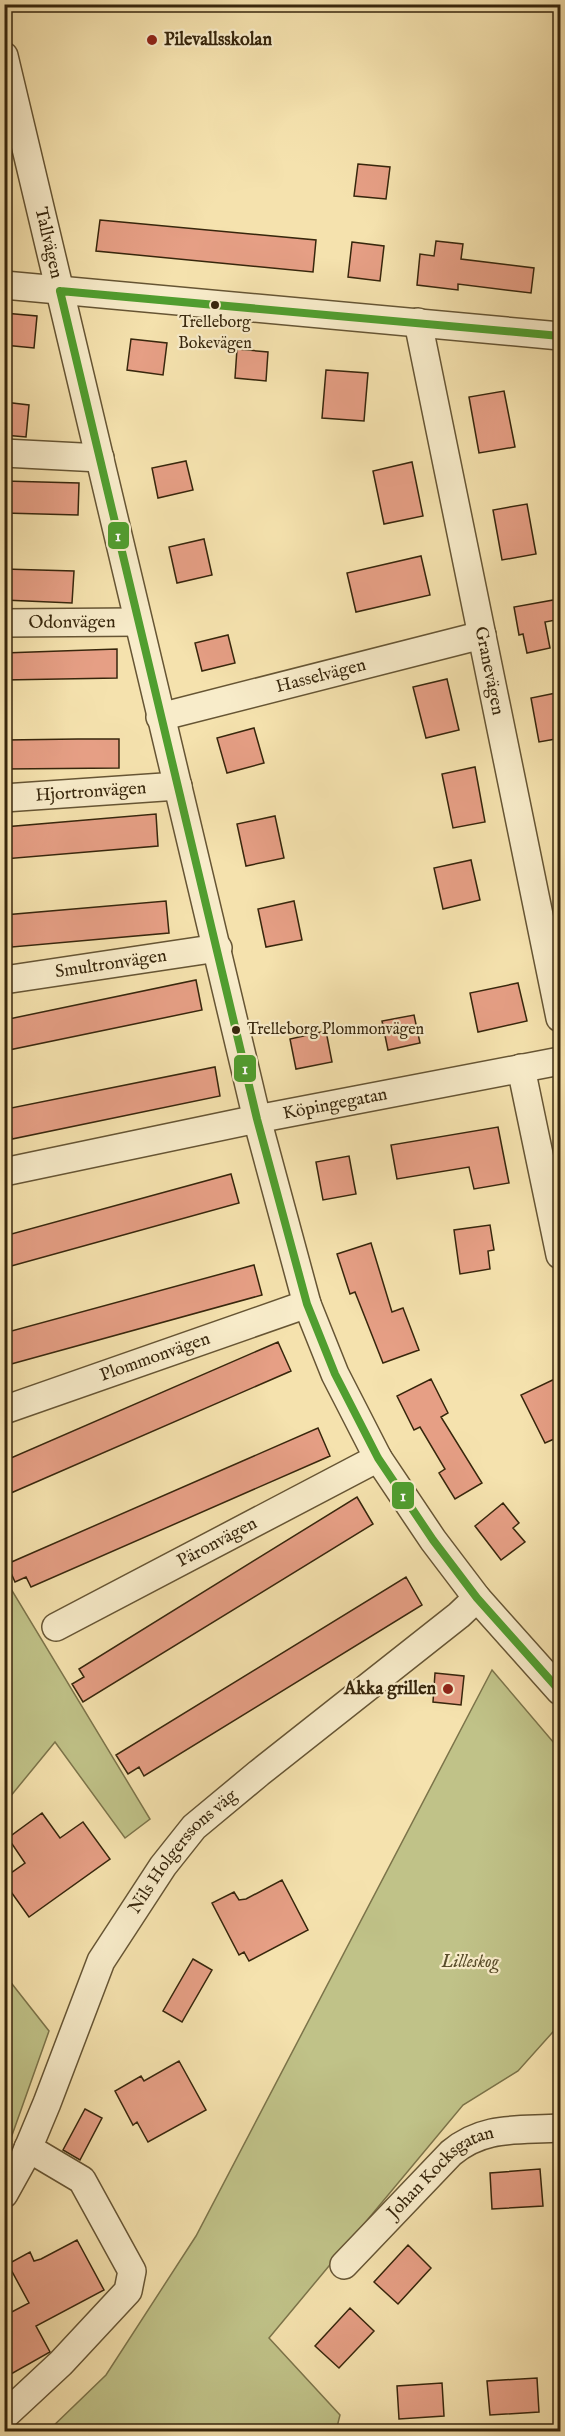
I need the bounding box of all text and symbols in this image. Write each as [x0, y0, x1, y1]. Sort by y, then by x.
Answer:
place label: Pilevallsskolan [164, 29, 272, 52]
marker: Pilevallsskolan [145, 33, 159, 47]
street label: Tallvägen [29, 205, 68, 281]
marker: Trelleborg Bokevägen [209, 299, 221, 311]
place label: Trelleborg Bokevägen [178, 313, 252, 354]
line badge: 1 [107, 521, 130, 550]
text: 1 [115, 527, 121, 547]
street label: Odonvägen [28, 611, 116, 634]
street label: Granevägen [469, 624, 510, 718]
street label: Hasselvägen [273, 653, 369, 699]
street label: Hjortronvägen [35, 777, 147, 807]
street label: Smultronvägen [53, 944, 169, 984]
place label: Trelleborg Plommonvägen [247, 1020, 425, 1040]
marker: Trelleborg Plommonvägen [230, 1024, 242, 1036]
line badge: 1 [233, 1054, 257, 1083]
text: 1 [242, 1060, 248, 1080]
street label: Köpingegatan [281, 1083, 390, 1125]
street label: Plommonvägen [97, 1327, 214, 1387]
line badge: 1 [391, 1481, 415, 1510]
text: 1 [400, 1487, 406, 1507]
street label: Päronvägen [173, 1512, 261, 1573]
place label: Akka grillen [343, 1678, 436, 1701]
marker: Akka grillen [441, 1682, 455, 1696]
street label: Nils Holgerssons väg [123, 1784, 242, 1918]
park label: Lilleskog [441, 1951, 500, 1974]
street label: Johan Kocksgatan [381, 2121, 497, 2226]

